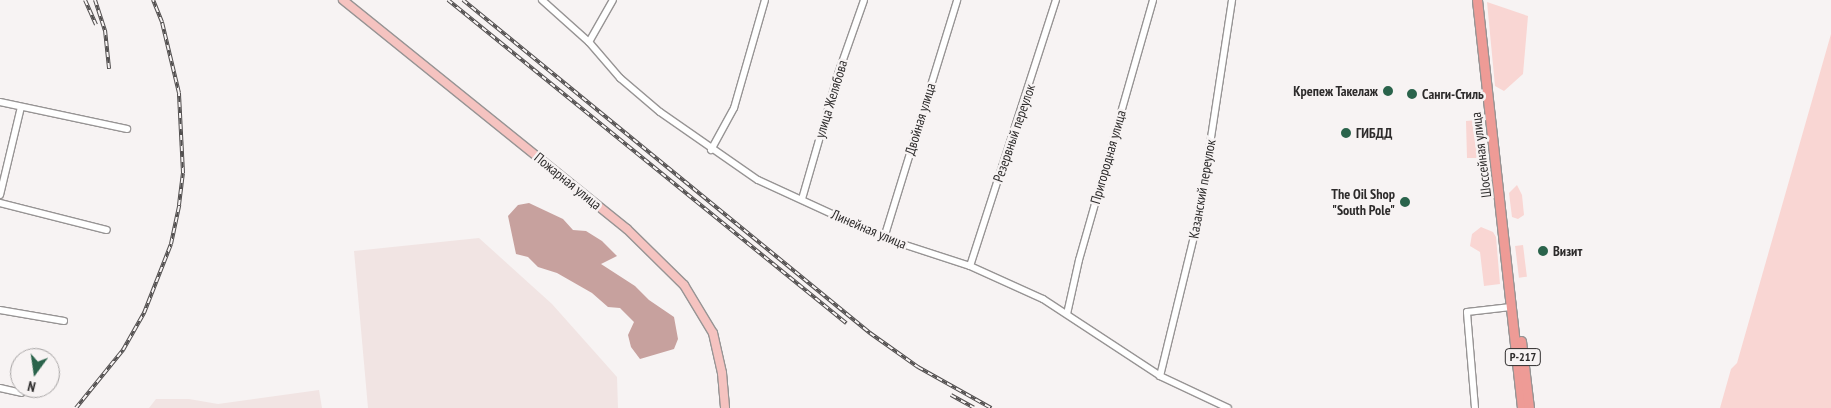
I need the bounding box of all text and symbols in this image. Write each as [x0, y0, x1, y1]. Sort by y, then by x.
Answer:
street label: улица Желябова [811, 58, 851, 140]
street label: Двойная улица [901, 81, 939, 157]
street label: Резервный переулок [989, 82, 1039, 184]
place label: Крепеж Такелаж [1293, 83, 1378, 99]
marker: Крепеж Такелаж [1382, 85, 1394, 97]
place label: Санги-Стиль [1422, 86, 1484, 102]
marker: Санги-Стиль [1406, 88, 1418, 100]
street label: Пригородная улица [1087, 108, 1129, 206]
street label: Шоссейная улица [1467, 111, 1495, 199]
place label: ГИБДД [1356, 125, 1392, 141]
marker: ГИБДД [1340, 127, 1352, 139]
street label: Казанский переулок [1185, 138, 1219, 240]
street label: Пожарная улица [531, 149, 605, 213]
place label: The Oil Shop "South Pole" [1331, 186, 1395, 218]
marker: The Oil Shop "South Pole" [1399, 196, 1411, 208]
street label: Линейная улица [829, 206, 909, 252]
place label: Визит [1553, 243, 1582, 259]
marker: Визит [1537, 245, 1549, 257]
north arrow [10, 348, 60, 398]
road number: Р-217 [1504, 348, 1542, 367]
text: N [26, 377, 37, 396]

